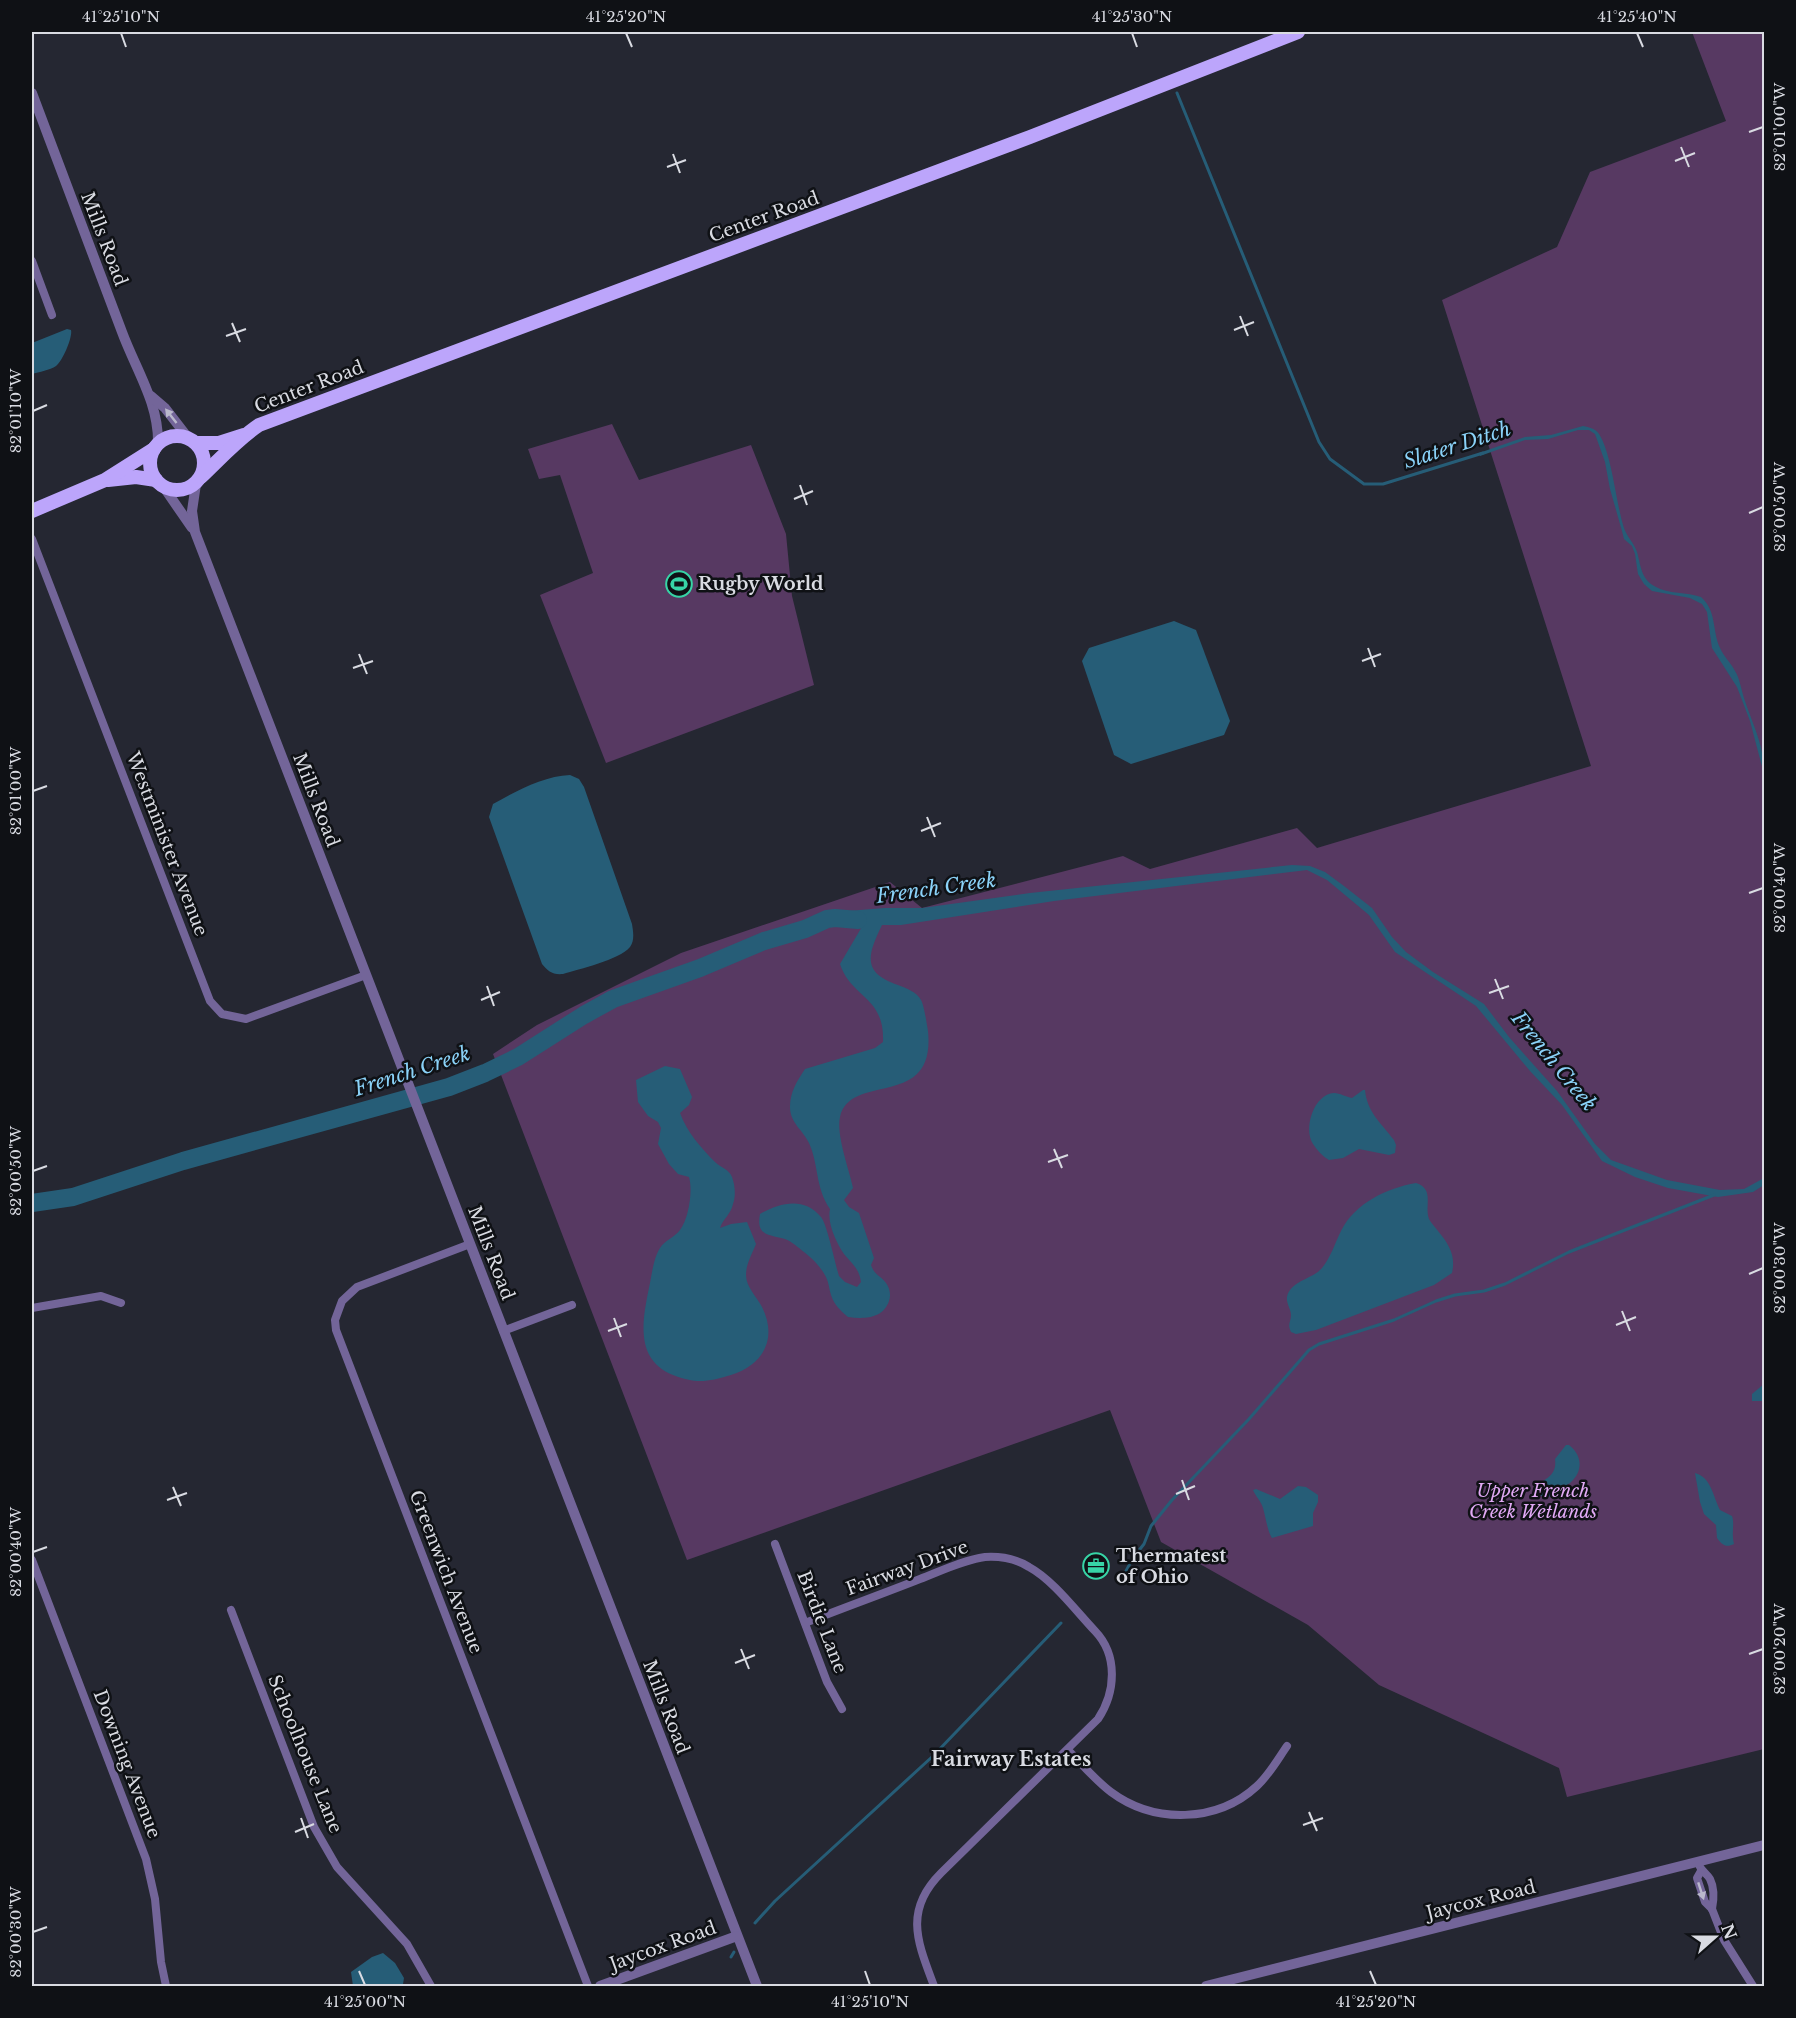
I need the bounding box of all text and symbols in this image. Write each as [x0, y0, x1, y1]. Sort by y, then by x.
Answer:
text: 41°25'10"N [82, 7, 160, 26]
text: 41°25'20"N [586, 7, 666, 26]
text: 41°25'30"N [1092, 7, 1172, 26]
text: 41°25'40"N [1597, 7, 1677, 26]
text: 82°01'00"W [1770, 82, 1789, 171]
street label: Center Road [706, 187, 822, 247]
street label: Mills Road [76, 189, 132, 289]
street label: Center Road [251, 356, 367, 418]
text: 82°01'10"W [6, 368, 25, 453]
one-way arrow [165, 409, 177, 424]
water label: Slater Ditch [1400, 416, 1514, 474]
text: 82°00'50"W [1770, 462, 1789, 552]
sports icon: Rugby World [664, 569, 694, 599]
place label: Rugby World [698, 573, 824, 595]
text: 82°01'00"W [6, 746, 25, 835]
street label: Westminister Avenue [121, 748, 212, 939]
street label: Mills Road [288, 750, 344, 850]
text: 82°00'40"W [1770, 843, 1789, 933]
water label: French Creek [873, 868, 998, 908]
water label: French Creek [1506, 1006, 1601, 1116]
water label: French Creek [350, 1041, 473, 1101]
text: 82°00'50"W [6, 1126, 25, 1216]
street label: Mills Road [463, 1203, 519, 1303]
text: 82°00'30"W [1770, 1222, 1789, 1314]
park label: Upper French Creek Wetlands [1469, 1480, 1597, 1523]
street label: Greenwich Avenue [405, 1487, 487, 1657]
text: 82°00'40"W [6, 1507, 25, 1597]
street label: Fairway Drive [843, 1536, 971, 1600]
place label: Thermatest of Ohio [1116, 1545, 1226, 1588]
office icon: Thermatest of Ohio [1081, 1551, 1111, 1581]
street label: Birdie Lane [792, 1568, 852, 1676]
text: 82°00'20"W [1770, 1603, 1789, 1695]
street label: Mills Road [638, 1657, 694, 1757]
street label: Schoolhouse Lane [263, 1672, 347, 1836]
street label: Downing Avenue [89, 1687, 165, 1841]
district label: Fairway Estates [931, 1747, 1091, 1771]
street label: Jaycox Road [1422, 1876, 1538, 1925]
one-way arrow [1697, 1882, 1707, 1900]
text: 82°00'30"W [6, 1886, 25, 1978]
north arrow [1685, 1907, 1745, 1967]
street label: Jaycox Road [605, 1917, 719, 1976]
text: N [1717, 1921, 1741, 1942]
text: 41°25'00"N [324, 1992, 406, 2011]
text: 41°25'10"N [831, 1992, 909, 2011]
text: 41°25'20"N [1336, 1992, 1416, 2011]

